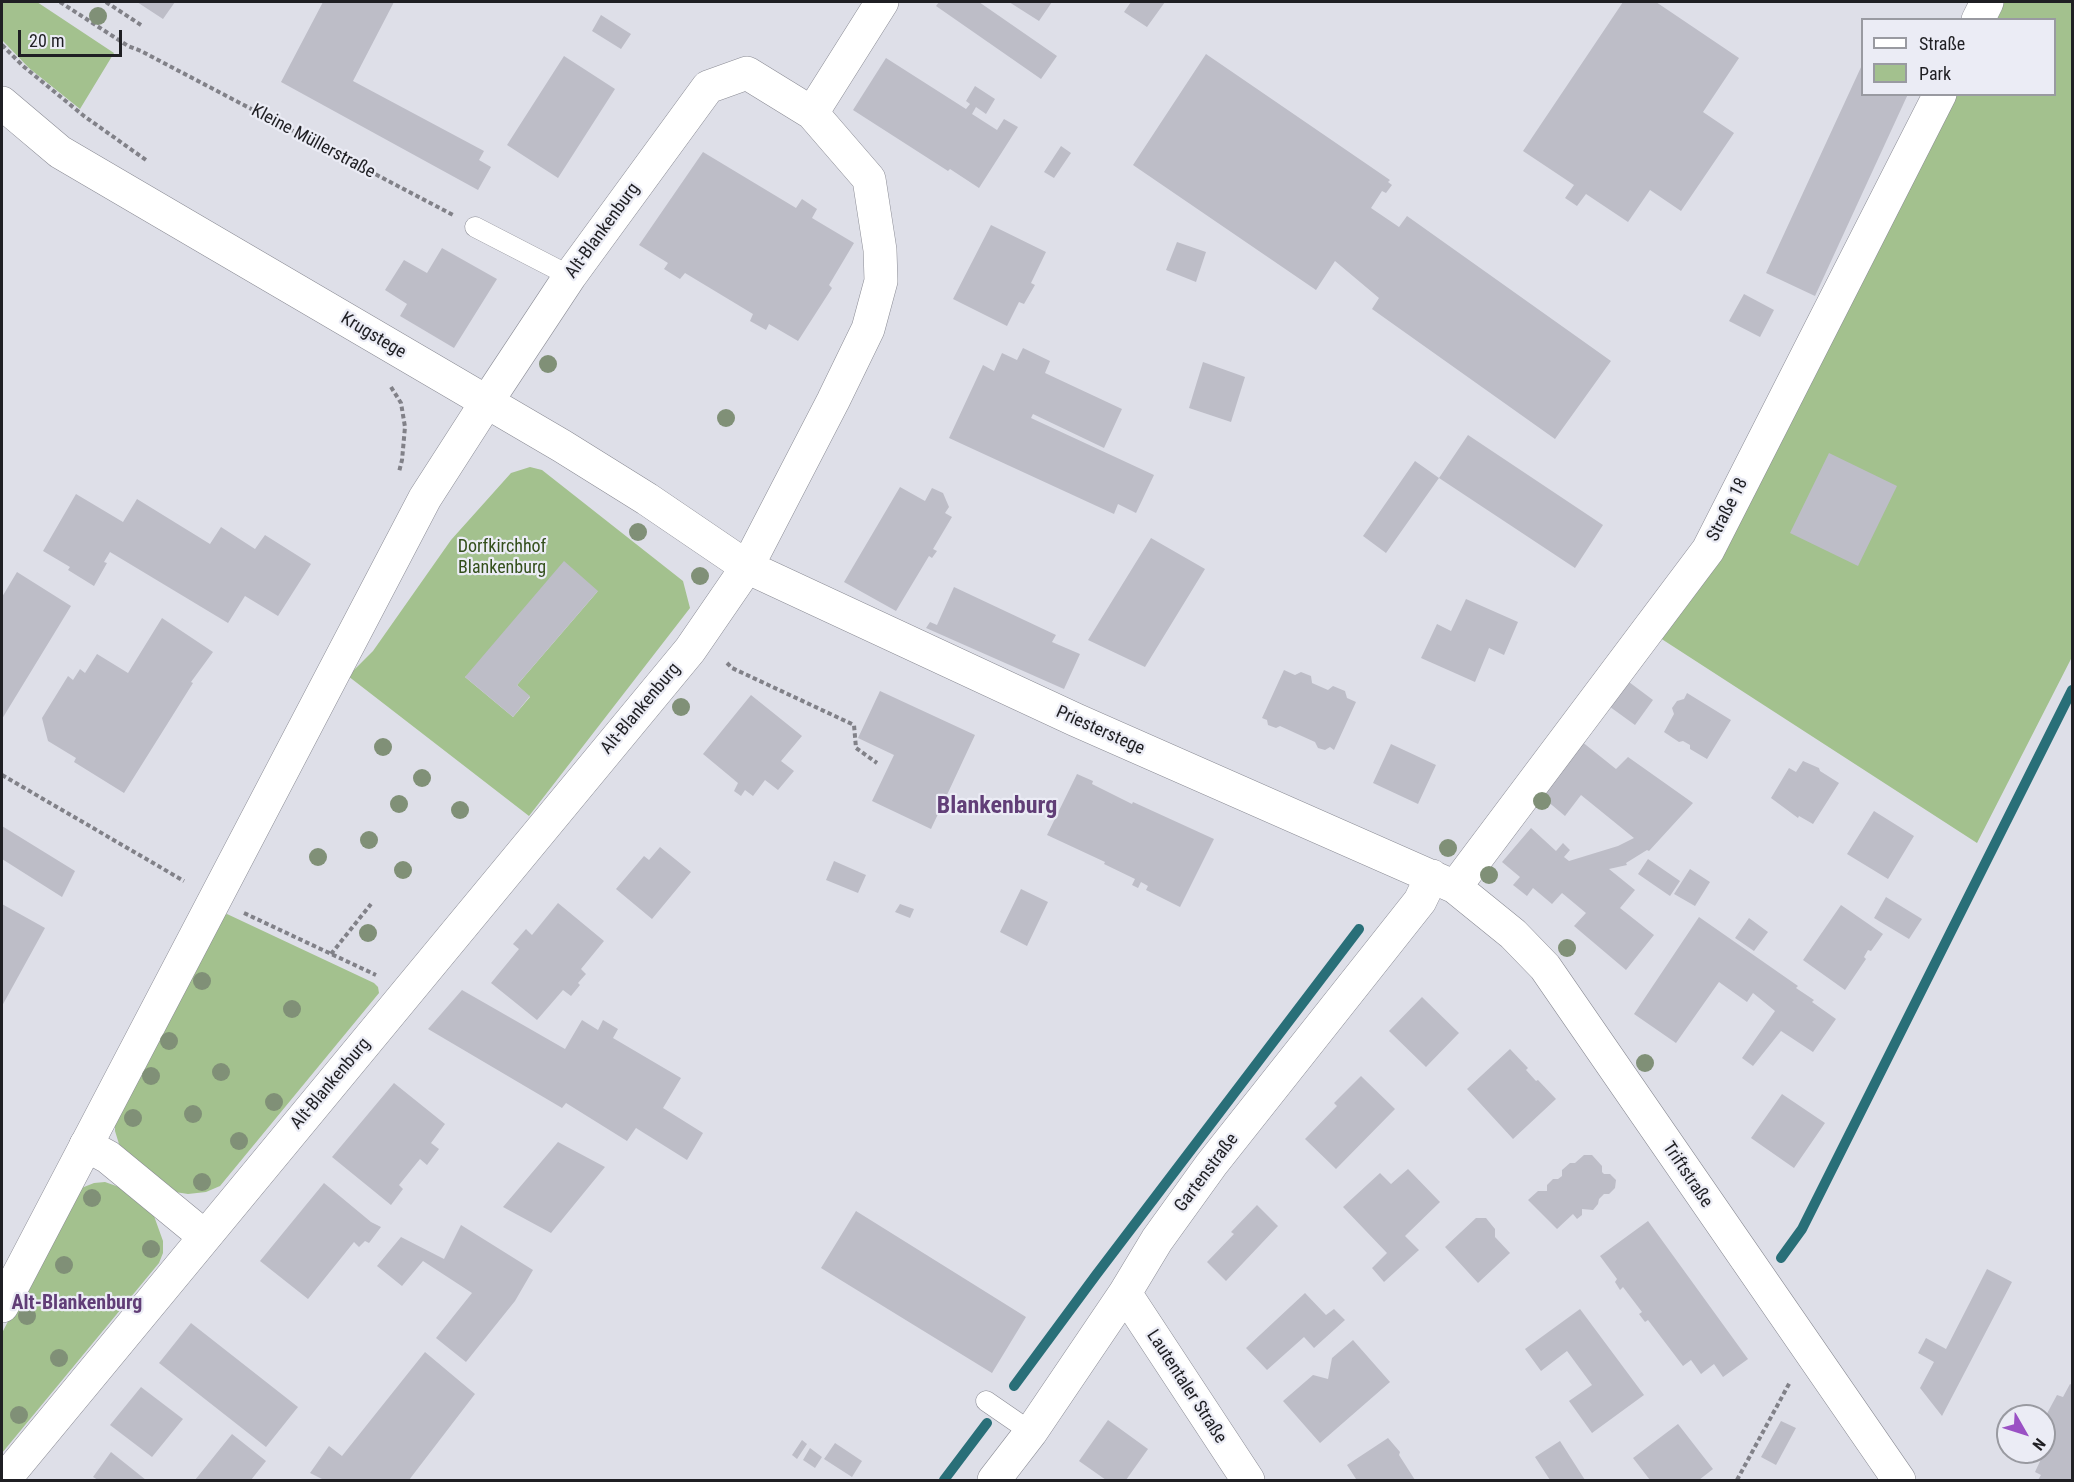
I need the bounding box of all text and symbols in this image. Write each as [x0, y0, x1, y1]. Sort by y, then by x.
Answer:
scale bar [21, 18, 124, 56]
legend [1861, 18, 2056, 96]
text: 20 m [29, 30, 64, 51]
text: Straße [1919, 33, 1965, 54]
text: Park [1919, 63, 1951, 84]
street label: Kleine Müllerstraße [247, 100, 379, 184]
street label: Alt-Blankenburg [561, 179, 645, 283]
street label: Krugstege [337, 308, 409, 364]
street label: Straße 18 [1703, 475, 1753, 545]
park label: Dorfkirchhof Blankenburg [458, 536, 546, 578]
street label: Alt-Blankenburg [597, 659, 685, 759]
street label: Priesterstege [1052, 702, 1148, 760]
district label: Blankenburg [937, 793, 1057, 821]
street label: Alt-Blankenburg [287, 1034, 375, 1134]
street label: Gartenstraße [1170, 1129, 1244, 1217]
street label: Triftstraße [1657, 1138, 1717, 1212]
district label: Alt-Blankenburg [12, 1292, 142, 1316]
street label: Lautentaler Straße [1141, 1326, 1231, 1448]
north arrow [1996, 1404, 2056, 1464]
text: N [2028, 1435, 2049, 1454]

